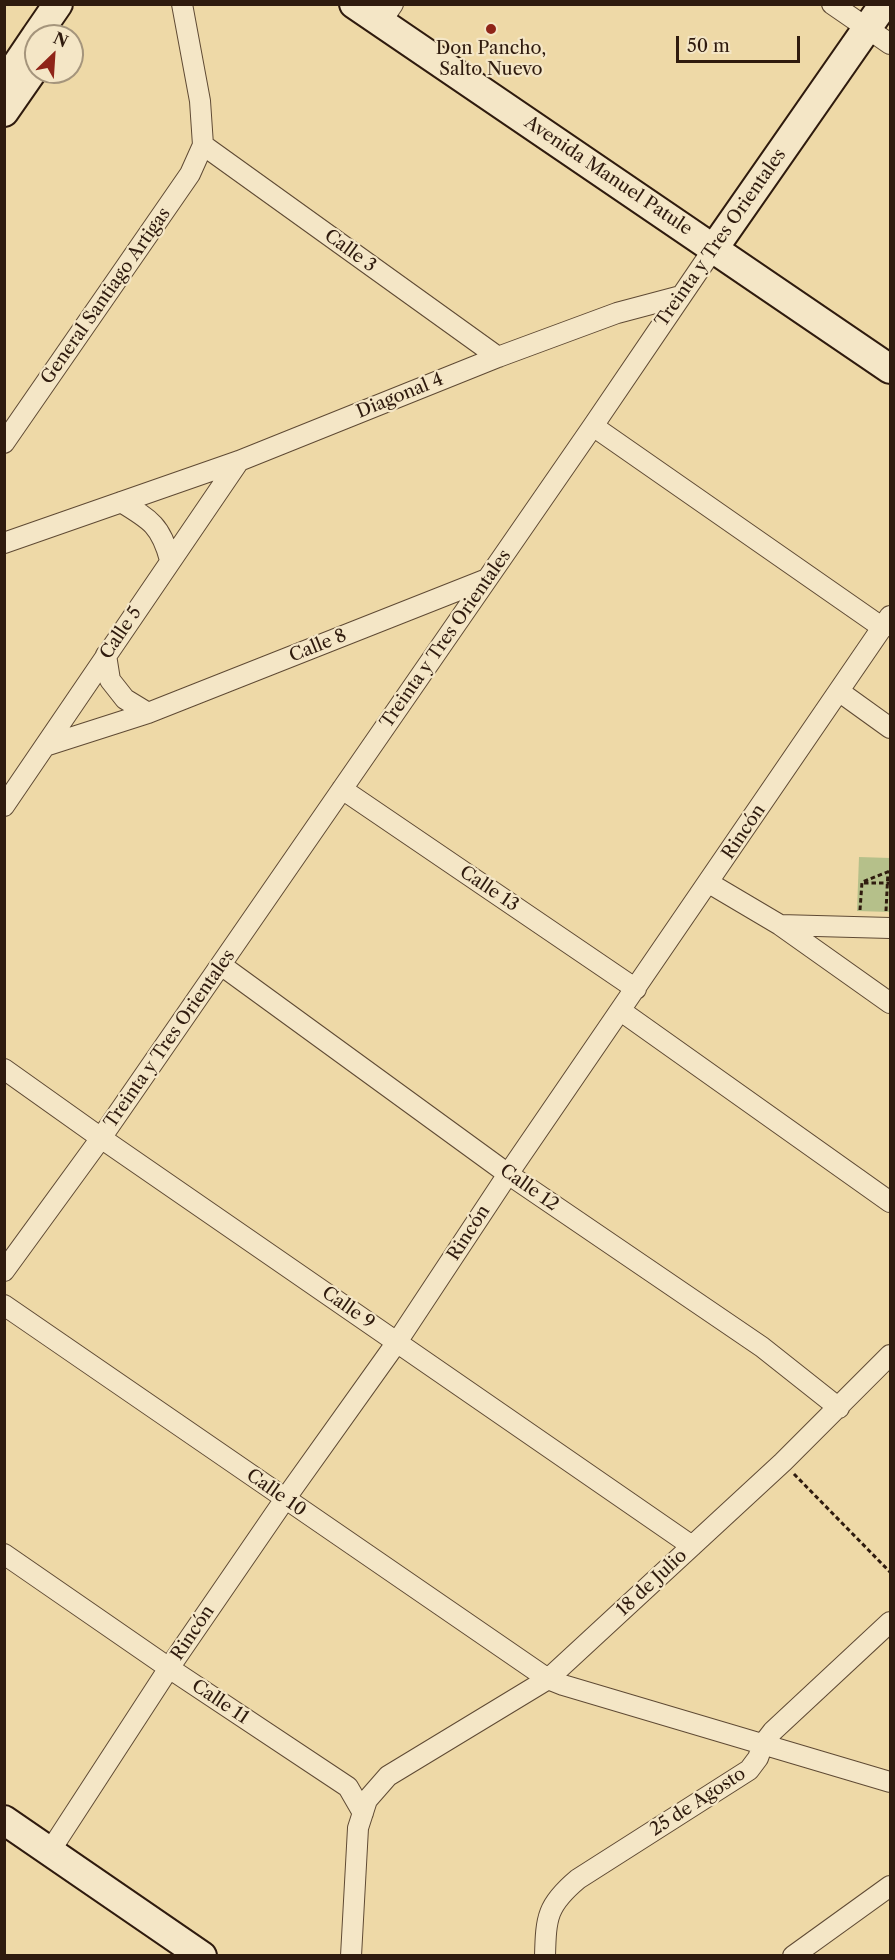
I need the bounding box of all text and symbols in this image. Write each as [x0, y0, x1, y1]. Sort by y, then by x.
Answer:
marker: Don Pancho, Salto Nuevo [484, 22, 498, 36]
north arrow [24, 24, 84, 84]
scale bar [679, 24, 804, 62]
text: N [50, 27, 71, 52]
text: 50 m [687, 35, 730, 57]
place label: Don Pancho, Salto Nuevo [436, 38, 546, 80]
street label: Avenida Manuel Patule [520, 112, 696, 240]
street label: Treinta y Tres Orientales [651, 145, 791, 331]
street label: General Santiago Artigas [37, 204, 175, 388]
street label: Calle 3 [320, 225, 380, 277]
street label: Diagonal 4 [354, 369, 446, 423]
street label: Treinta y Tres Orientales [376, 546, 516, 732]
street label: Calle 5 [96, 603, 146, 663]
street label: Calle 8 [286, 625, 350, 667]
street label: Rincón [718, 800, 770, 864]
street label: Calle 13 [455, 861, 523, 917]
street label: Treinta y Tres Orientales [100, 946, 240, 1132]
street label: Calle 12 [495, 1160, 563, 1216]
street label: Rincón [443, 1201, 495, 1265]
street label: Calle 9 [317, 1282, 379, 1334]
street label: Calle 10 [242, 1465, 310, 1521]
street label: 18 de Julio [612, 1545, 692, 1621]
street label: Rincón [167, 1601, 219, 1665]
street label: Calle 11 [187, 1675, 253, 1729]
street label: 25 de Agosto [646, 1763, 750, 1841]

